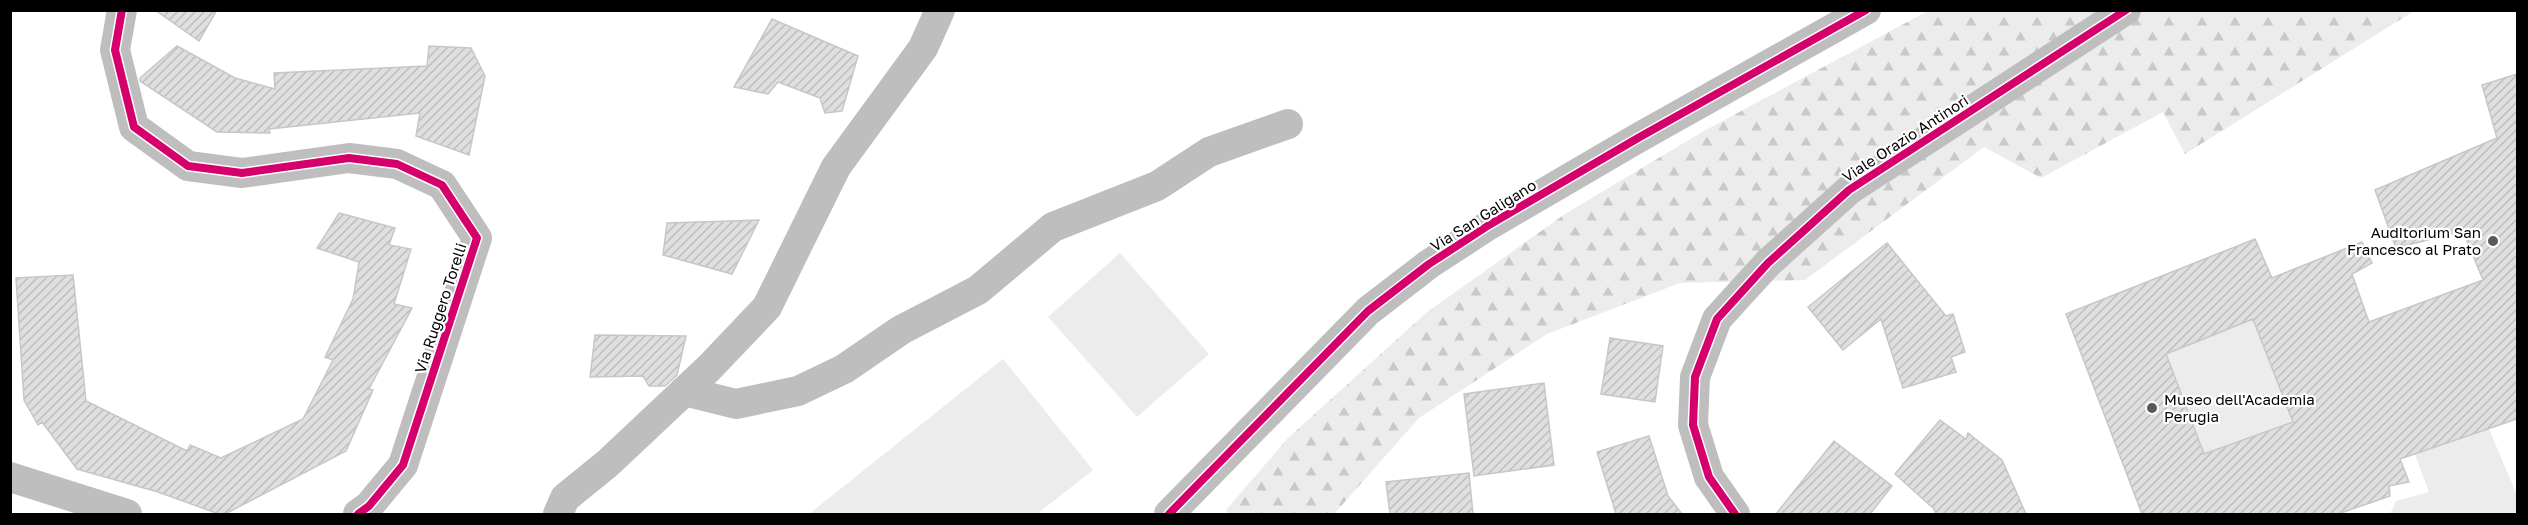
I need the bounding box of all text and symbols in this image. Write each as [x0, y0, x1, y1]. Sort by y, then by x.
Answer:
street label: Viale Orazio Antinori [1839, 91, 1971, 185]
street label: Via San Galigano [1427, 175, 1539, 255]
place label: Auditorium San Francesco al Prato [2347, 223, 2481, 258]
marker: Auditorium San Francesco al Prato [2486, 234, 2500, 248]
street label: Via Ruggero Torelli [410, 241, 470, 375]
place label: Museo dell'Academia Perugia [2164, 390, 2315, 425]
marker: Museo dell'Academia Perugia [2145, 401, 2159, 415]

